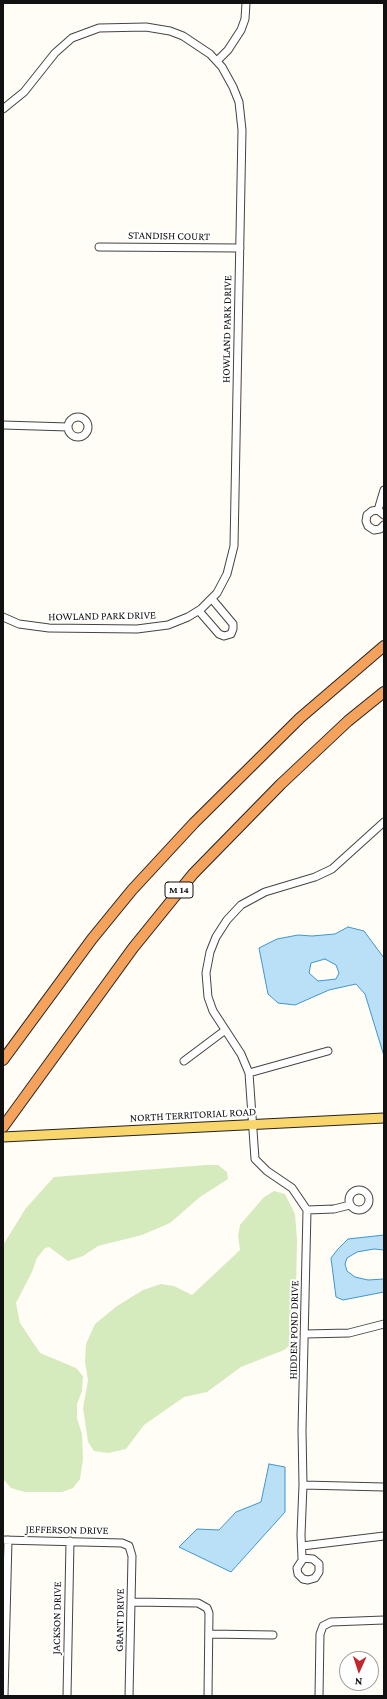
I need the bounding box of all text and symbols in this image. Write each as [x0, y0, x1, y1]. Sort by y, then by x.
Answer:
street label: STANDISH COURT [128, 229, 210, 243]
street label: HOWLAND PARK DRIVE [219, 275, 235, 383]
street label: HOWLAND PARK DRIVE [48, 608, 156, 624]
road number: M 14 [165, 882, 193, 898]
street label: NORTH TERRITORIAL ROAD [129, 1105, 257, 1125]
street label: HIDDEN POND DRIVE [287, 1280, 301, 1380]
street label: JEFFERSON DRIVE [25, 1523, 109, 1537]
street label: JACKSON DRIVE [50, 1581, 64, 1655]
street label: GRANT DRIVE [113, 1588, 127, 1652]
north arrow [339, 1651, 379, 1691]
text: N [354, 1676, 362, 1688]

